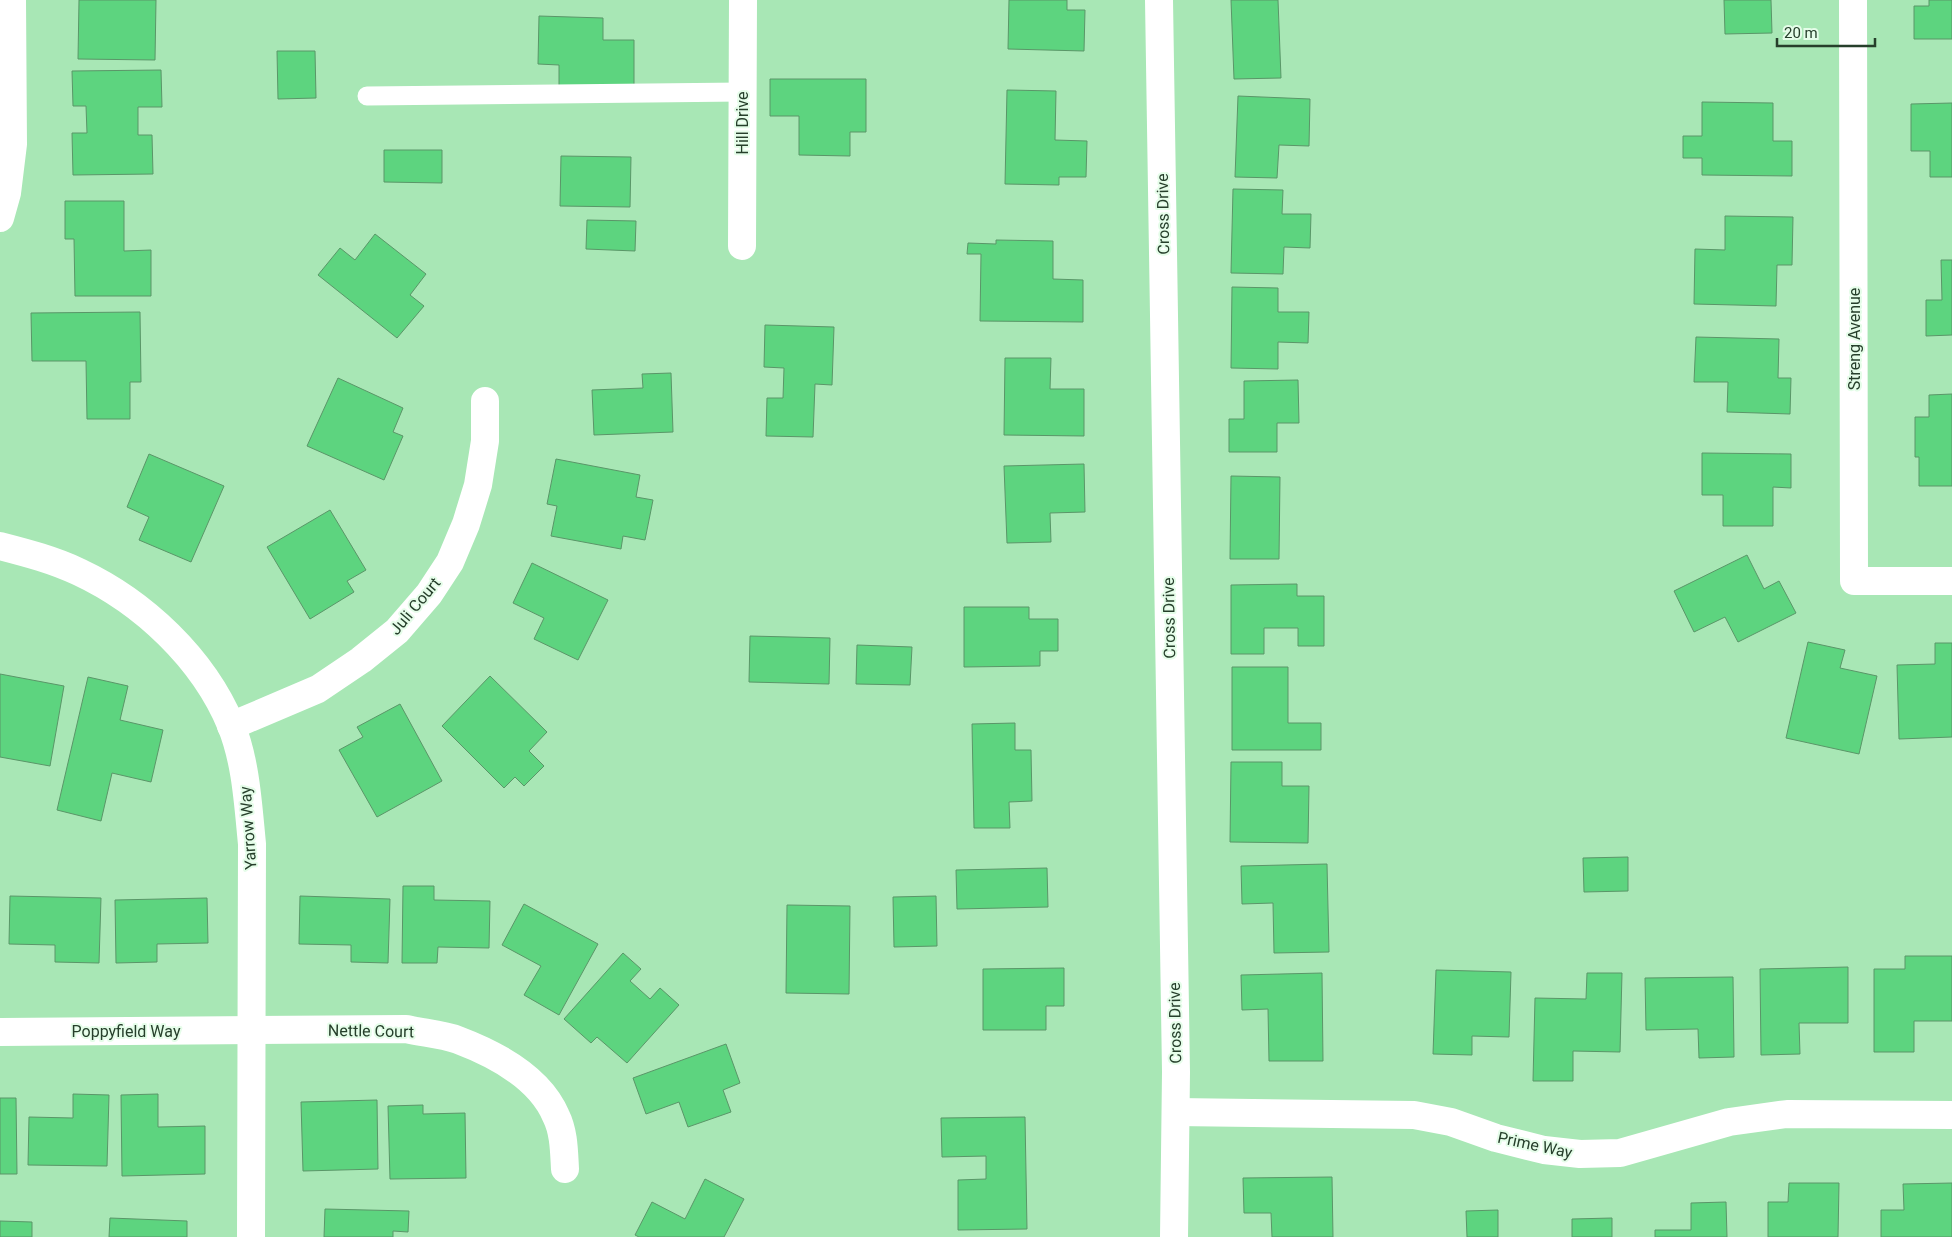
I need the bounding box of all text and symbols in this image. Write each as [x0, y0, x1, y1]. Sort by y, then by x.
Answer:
scale bar [1777, 15, 1874, 47]
text: 20 m [1784, 24, 1818, 42]
street label: Hill Drive [733, 92, 752, 155]
street label: Cross Drive [1153, 173, 1173, 255]
street label: Streng Avenue [1845, 288, 1864, 390]
street label: Juli Court [386, 574, 444, 638]
street label: Cross Drive [1159, 577, 1179, 659]
street label: Yarrow Way [236, 785, 260, 870]
street label: Cross Drive [1165, 982, 1185, 1064]
street label: Nettle Court [328, 1021, 414, 1041]
street label: Poppyfield Way [72, 1022, 181, 1041]
street label: Prime Way [1496, 1128, 1575, 1162]

